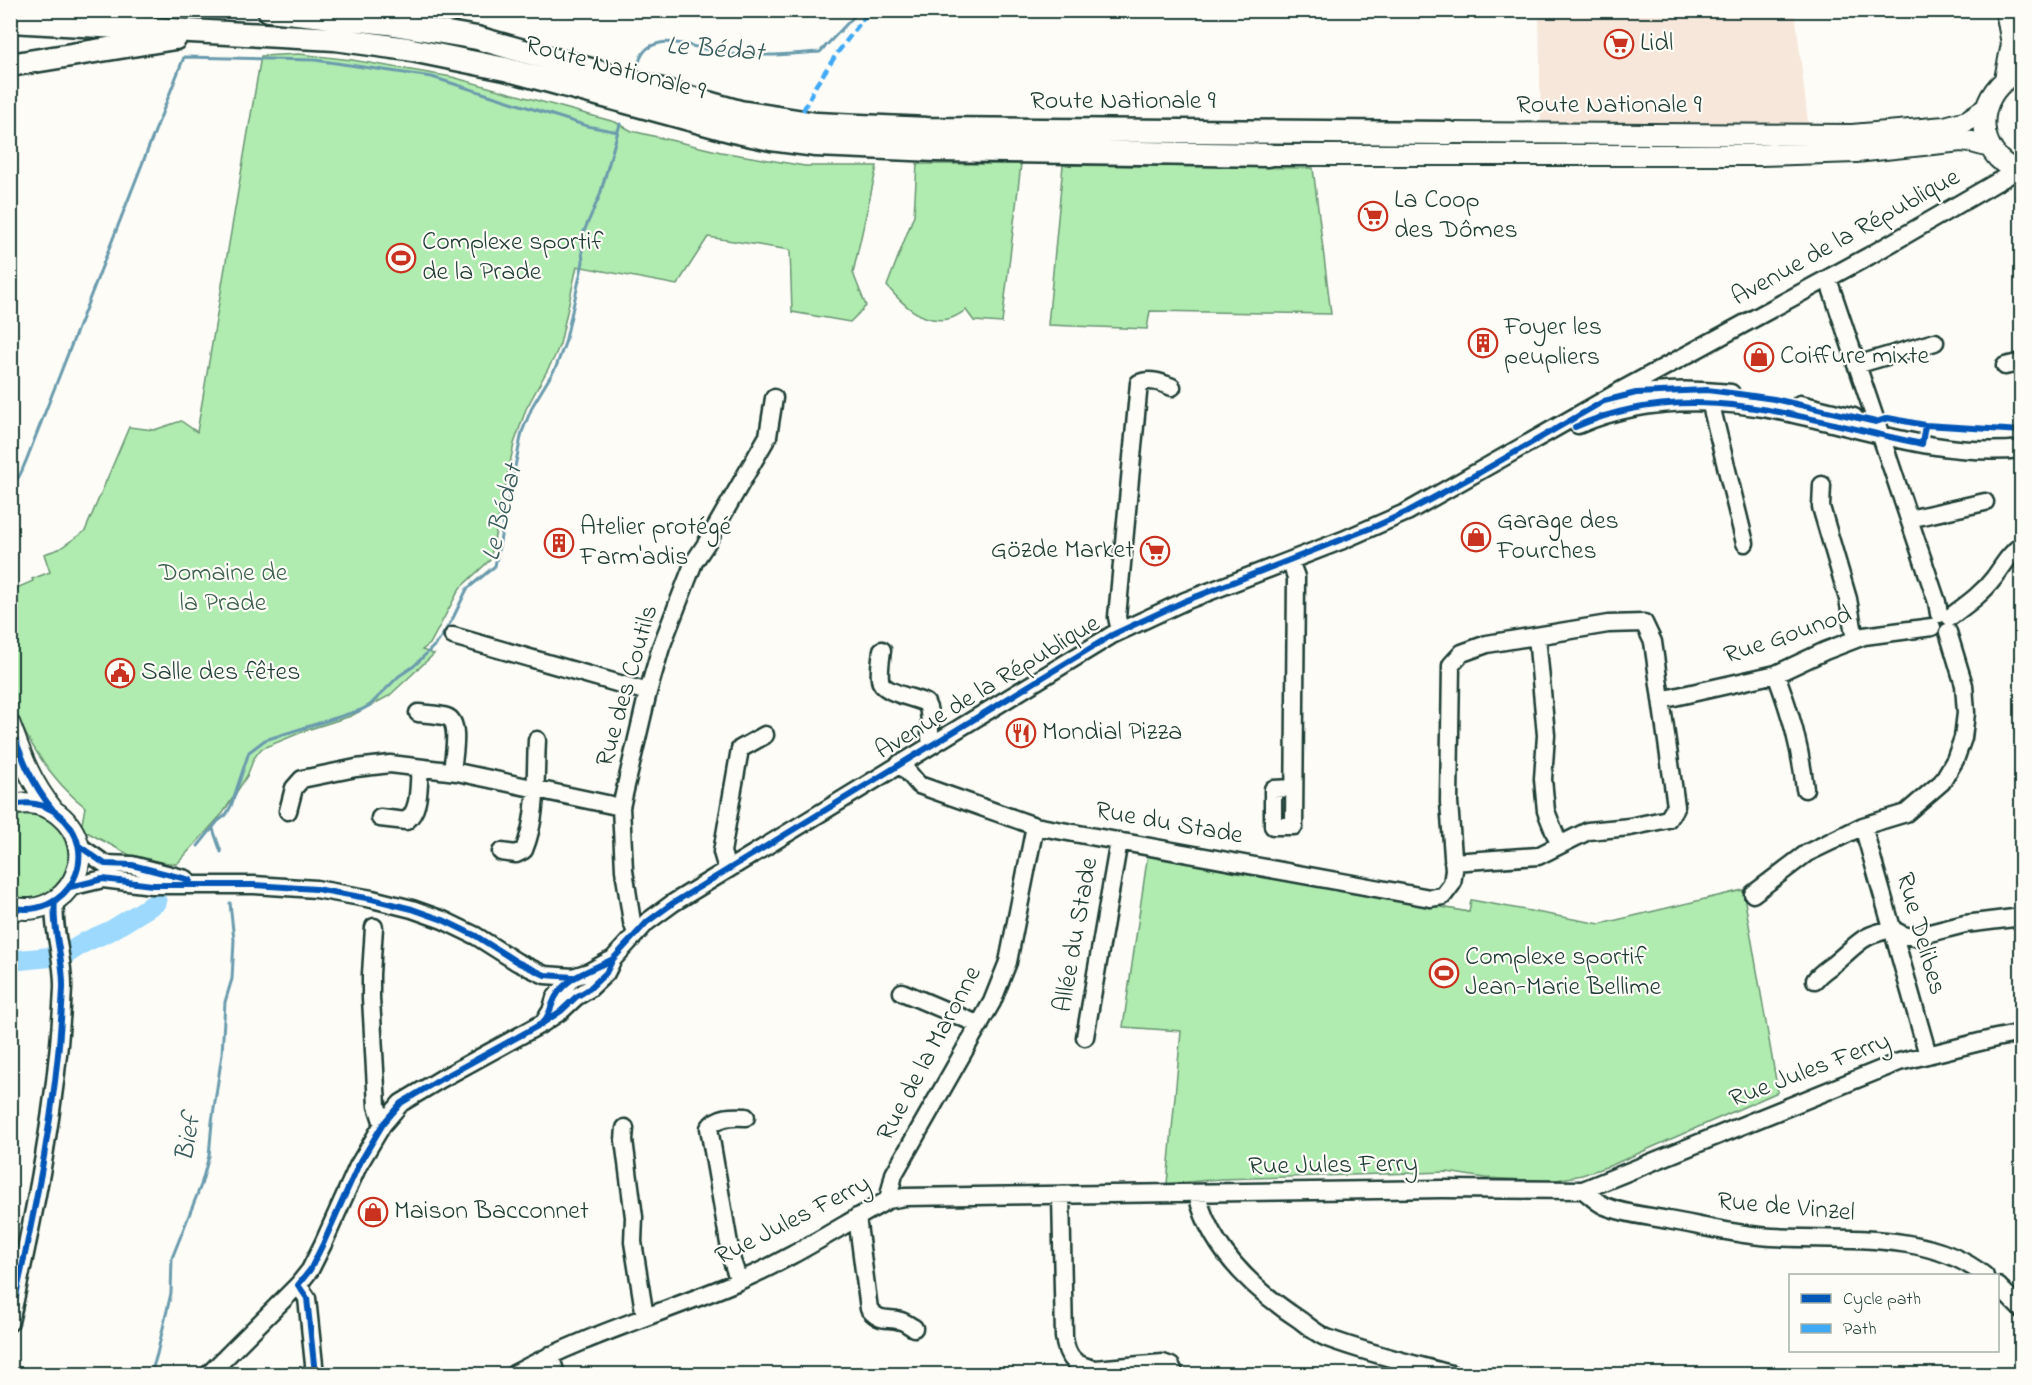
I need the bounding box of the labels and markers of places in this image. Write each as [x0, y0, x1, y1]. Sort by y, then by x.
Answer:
place label: Lidl [1640, 25, 1673, 63]
supermarket icon: Lidl [1603, 28, 1635, 60]
place label: La Coop des Dômes [1394, 182, 1518, 250]
supermarket icon: La Coop des Dômes [1357, 200, 1389, 232]
place label: Complexe sportif de la Prade [422, 224, 605, 292]
sports icon: Complexe sportif de la Prade [385, 242, 417, 274]
place label: Foyer les peupliers [1503, 309, 1602, 377]
building icon: Foyer les peupliers [1467, 327, 1499, 359]
place label: Coiffure mixte [1780, 338, 1929, 376]
shop icon: Coiffure mixte [1743, 341, 1775, 373]
place label: Garage des Fourches [1496, 503, 1619, 571]
place label: Atelier protégé Farm'adis [579, 509, 731, 577]
shop icon: Garage des Fourches [1460, 521, 1492, 553]
building icon: Atelier protégé Farm'adis [543, 527, 575, 559]
place label: Gözde Market [991, 532, 1134, 570]
supermarket icon: Gözde Market [1139, 535, 1171, 567]
place label: Salle des fêtes [141, 654, 300, 692]
public building icon: Salle des fêtes [104, 657, 136, 689]
place label: Mondial Pizza [1042, 714, 1182, 752]
restaurant icon: Mondial Pizza [1005, 717, 1037, 749]
place label: Complexe sportif Jean-Marie Bellime [1465, 939, 1661, 1007]
sports icon: Complexe sportif Jean-Marie Bellime [1428, 957, 1460, 989]
place label: Maison Bacconnet [394, 1193, 589, 1231]
shop icon: Maison Bacconnet [357, 1196, 389, 1228]

